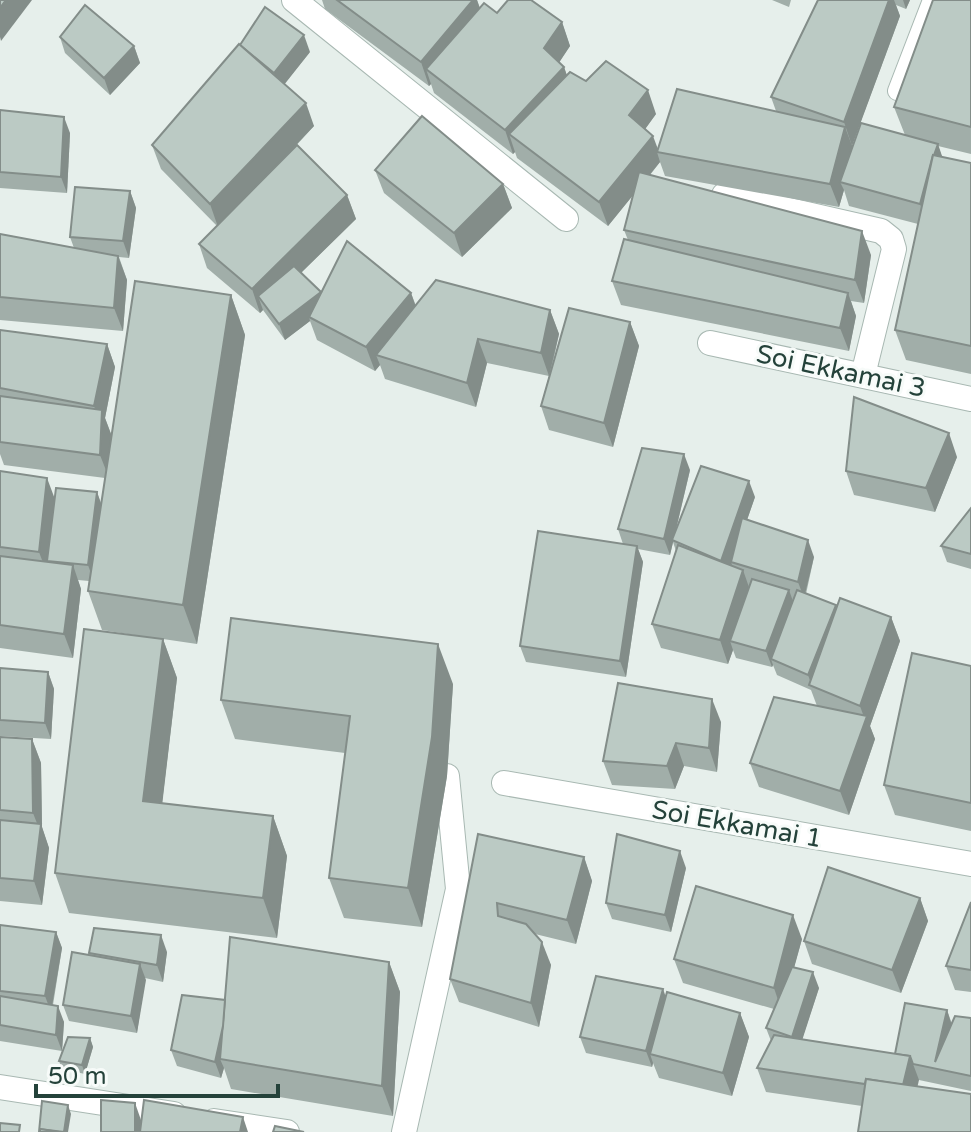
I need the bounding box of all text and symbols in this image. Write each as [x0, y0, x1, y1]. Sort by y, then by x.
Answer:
street label: Soi Ekkamai 3 [753, 338, 929, 404]
street label: Soi Ekkamai 1 [649, 794, 825, 854]
scale bar [36, 1048, 278, 1098]
text: 50 m [48, 1062, 106, 1091]

